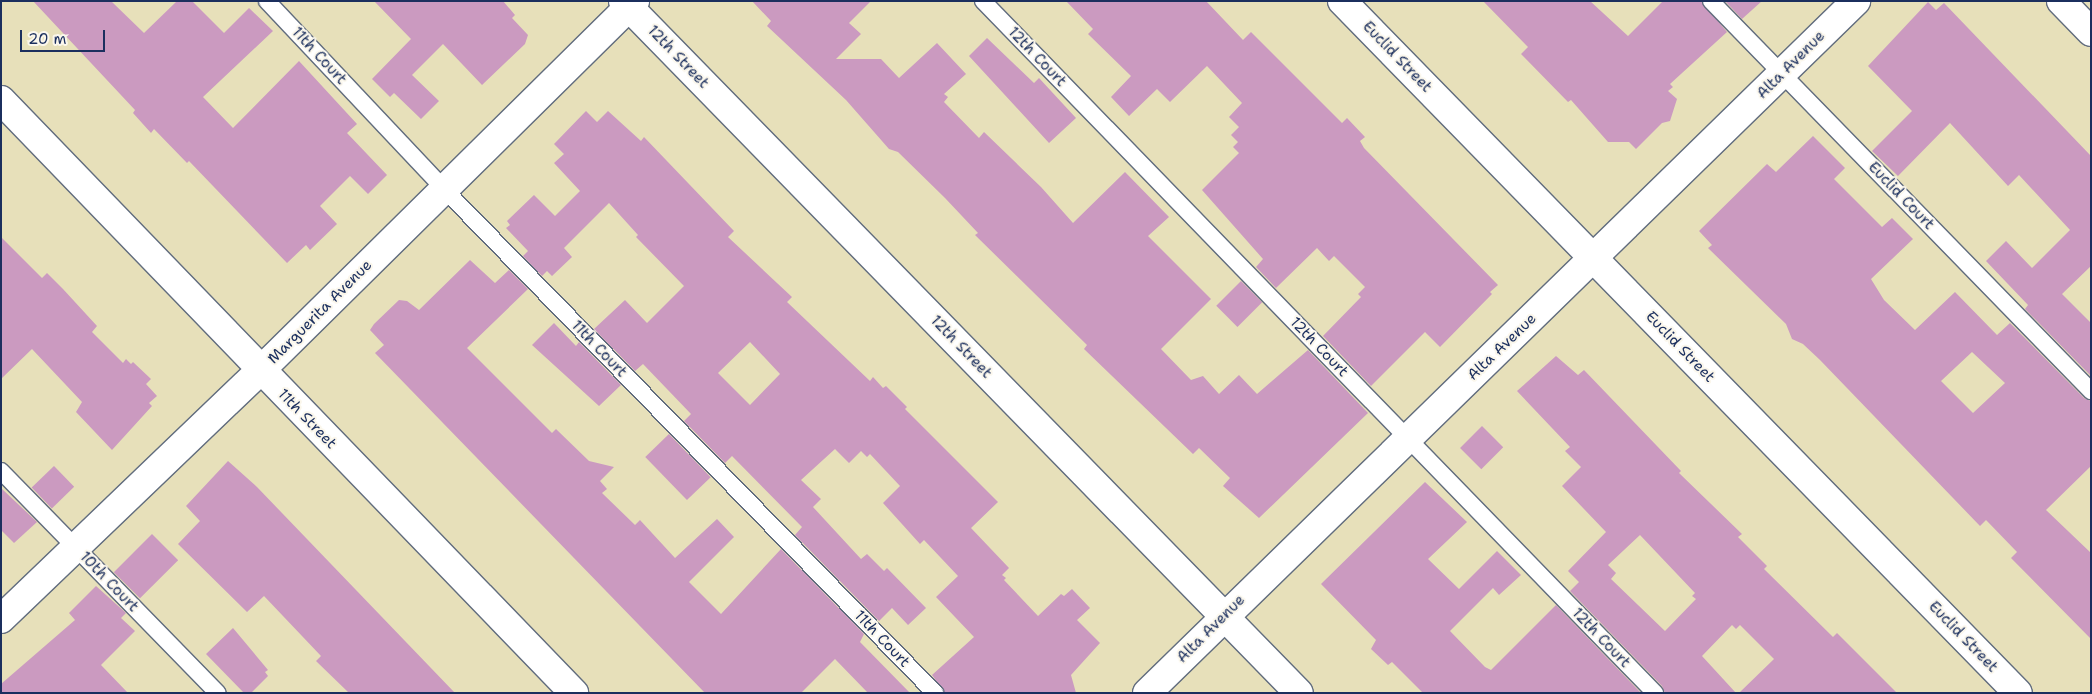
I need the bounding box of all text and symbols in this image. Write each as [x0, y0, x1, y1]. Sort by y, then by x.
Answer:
street label: Euclid Street [1359, 18, 1435, 96]
scale bar [22, 20, 108, 52]
street label: 12th Street [644, 22, 712, 92]
street label: 11th Court [288, 23, 350, 89]
street label: 12th Court [1004, 23, 1070, 91]
street label: Alta Avenue [1753, 27, 1829, 103]
text: 20 m [28, 29, 67, 49]
street label: Euclid Court [1864, 158, 1938, 234]
street label: Marguerita Avenue [264, 256, 376, 368]
street label: Euclid Street [1642, 308, 1718, 386]
street label: Alta Avenue [1464, 310, 1540, 384]
street label: 12th Street [927, 312, 995, 382]
street label: 12th Court [1286, 313, 1352, 381]
street label: 11th Court [567, 317, 631, 381]
street label: 11th Street [274, 385, 340, 453]
street label: 10th Court [76, 548, 142, 616]
street label: Alta Avenue [1173, 591, 1249, 667]
street label: Euclid Street [1925, 598, 2001, 676]
street label: 12th Court [1568, 604, 1634, 672]
street label: 11th Court [850, 607, 914, 671]

